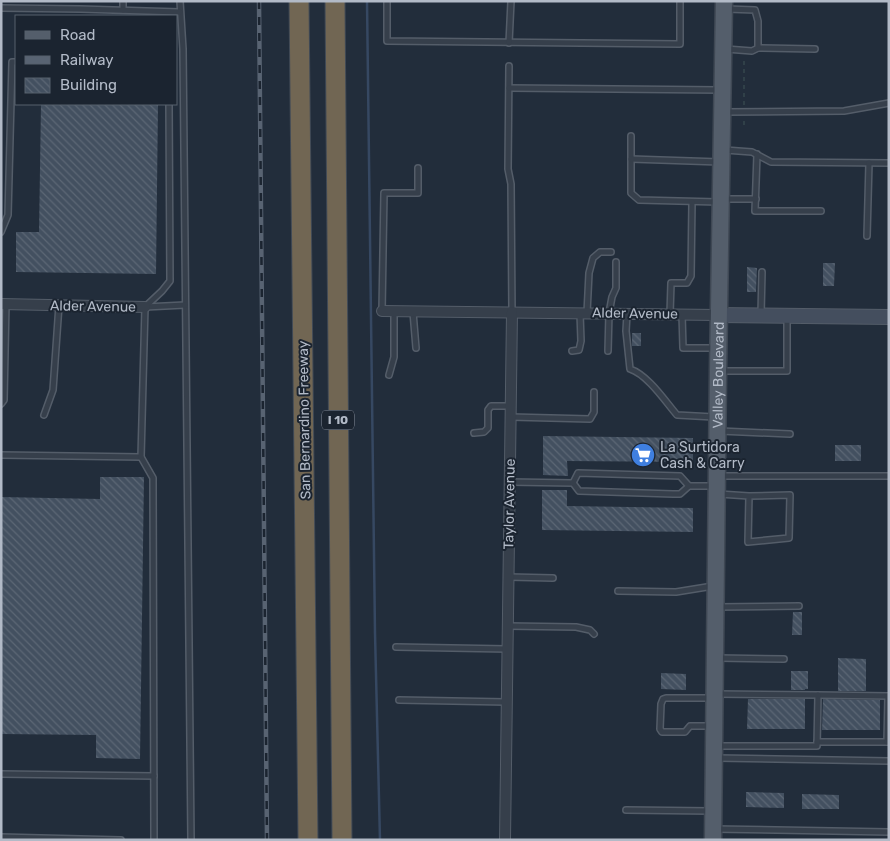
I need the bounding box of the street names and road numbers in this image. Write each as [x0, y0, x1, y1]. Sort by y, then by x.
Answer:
street label: Alder Avenue [50, 297, 136, 316]
street label: Alder Avenue [592, 304, 678, 323]
street label: Valley Boulevard [709, 321, 728, 429]
street label: San Bernardino Freeway [295, 340, 314, 500]
road number: I 10 [322, 410, 354, 430]
street label: Taylor Avenue [500, 458, 519, 549]

